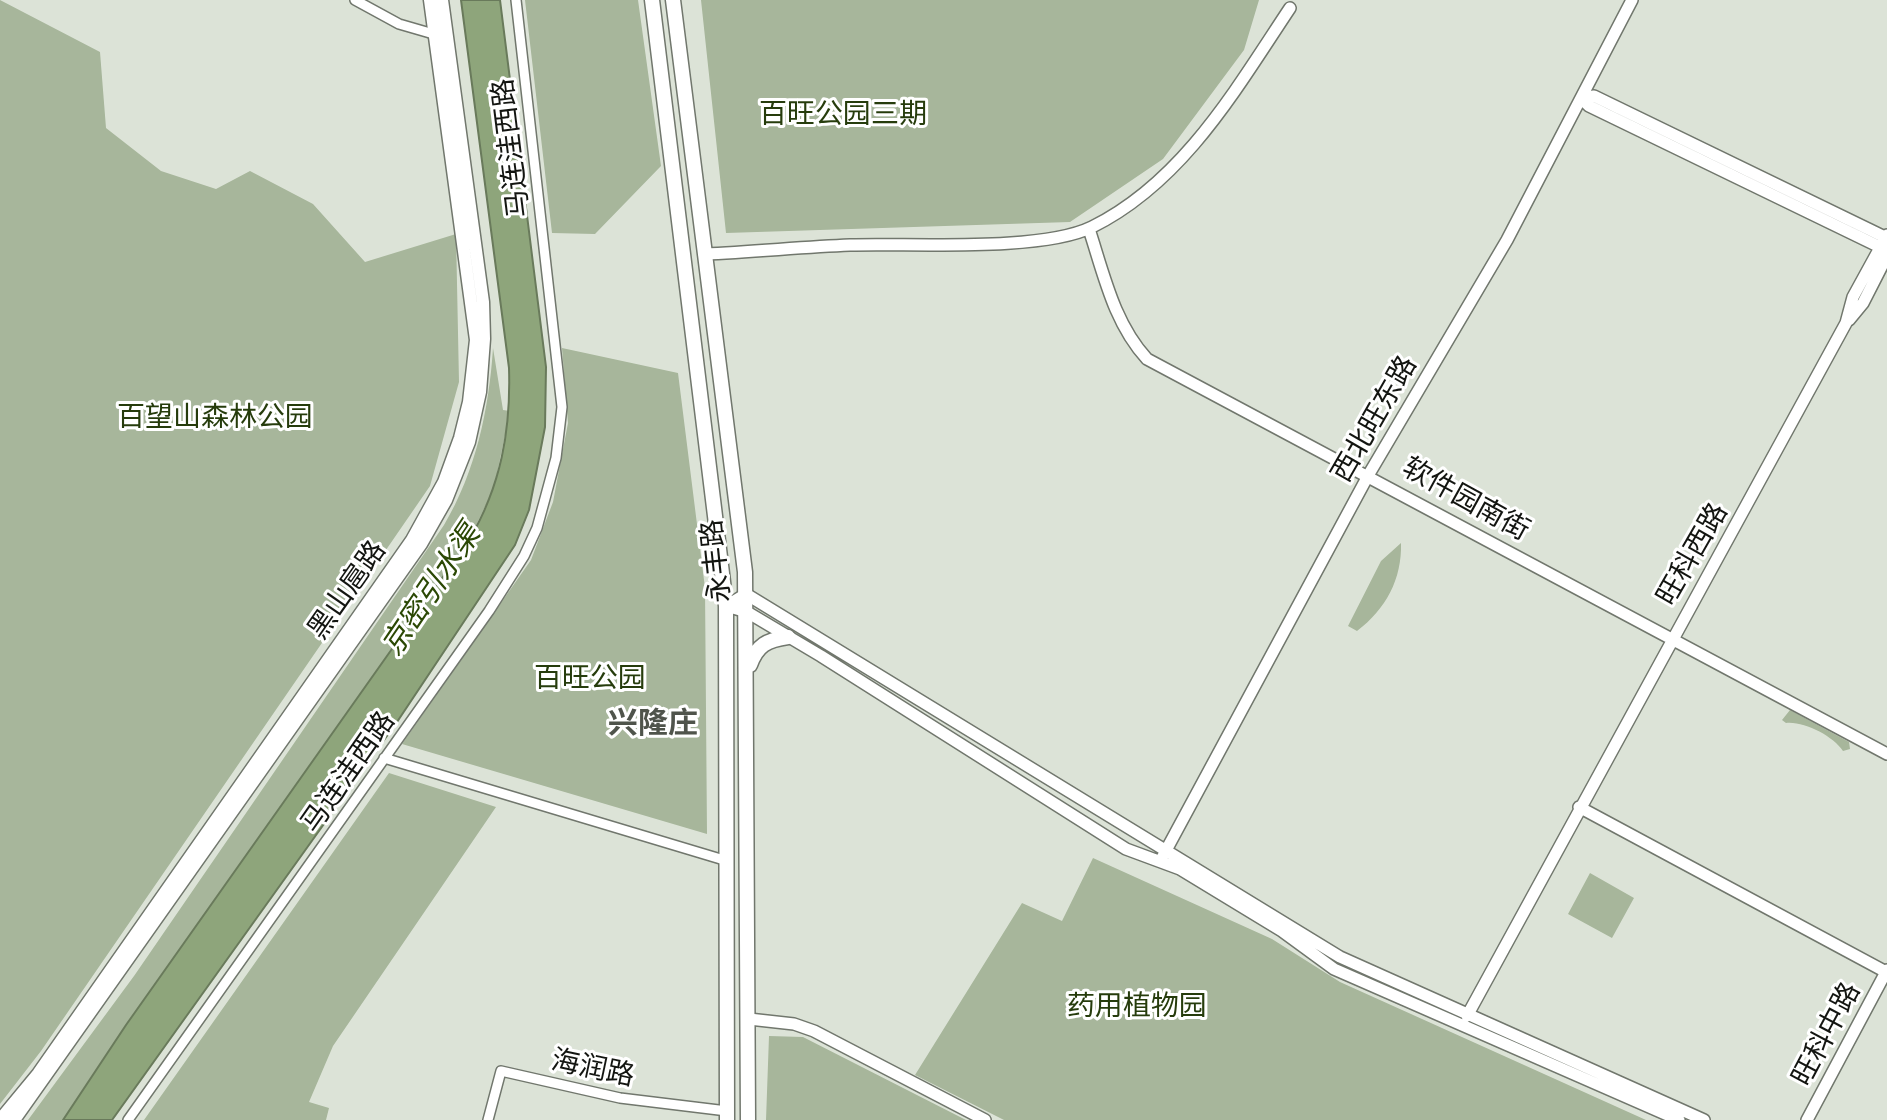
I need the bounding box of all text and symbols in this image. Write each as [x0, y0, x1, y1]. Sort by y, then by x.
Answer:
street label: 马连洼西路 [486, 76, 536, 220]
park label: 百旺公园三期 [759, 97, 927, 131]
street label: 西北旺东路 [1324, 350, 1424, 488]
park label: 百望山森林公园 [117, 400, 313, 434]
street label: 软件园南街 [1397, 450, 1535, 548]
street label: 旺科西路 [1649, 497, 1735, 611]
street label: 永丰路 [695, 517, 737, 605]
water label: 京密引水渠 [374, 518, 488, 662]
street label: 黑山扈路 [301, 534, 393, 646]
park label: 百旺公园 [534, 661, 646, 695]
street label: 马连洼西路 [294, 705, 402, 839]
district label: 兴隆庄 [608, 706, 698, 742]
street label: 旺科中路 [1785, 977, 1867, 1091]
park label: 药用植物园 [1067, 989, 1207, 1023]
street label: 海润路 [548, 1043, 638, 1093]

